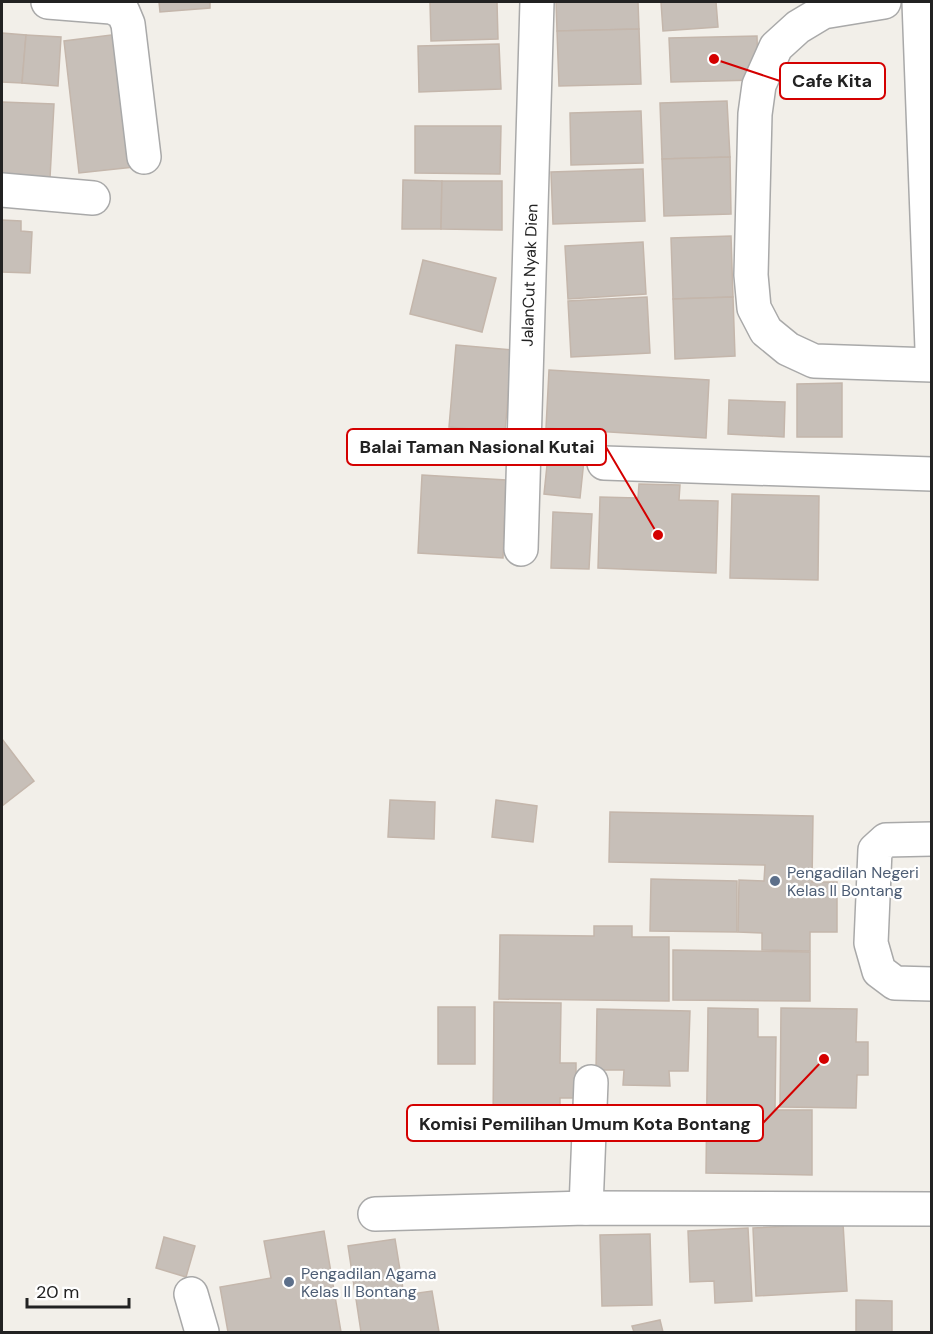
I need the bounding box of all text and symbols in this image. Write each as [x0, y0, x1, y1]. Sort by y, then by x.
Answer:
callout: Cafe Kita [780, 63, 885, 99]
text: Cafe Kita [792, 69, 872, 93]
street label: JalanCut Nyak Dien [517, 203, 542, 347]
callout: Balai Taman Nasional Kutai [347, 429, 606, 465]
text: Balai Taman Nasional Kutai [360, 435, 594, 459]
place label: Pengadilan Negeri Kelas II Bontang [787, 862, 919, 901]
marker: Pengadilan Negeri Kelas II Bontang [768, 874, 782, 888]
callout: Komisi Pemilihan Umum Kota Bontang [407, 1105, 763, 1141]
text: Komisi Pemilihan Umum Kota Bontang [419, 1112, 751, 1136]
place label: Pengadilan Agama Kelas II Bontang [301, 1263, 437, 1302]
scale bar [27, 1271, 129, 1309]
marker: Pengadilan Agama Kelas II Bontang [282, 1275, 296, 1289]
text: 20 m [36, 1280, 79, 1304]

